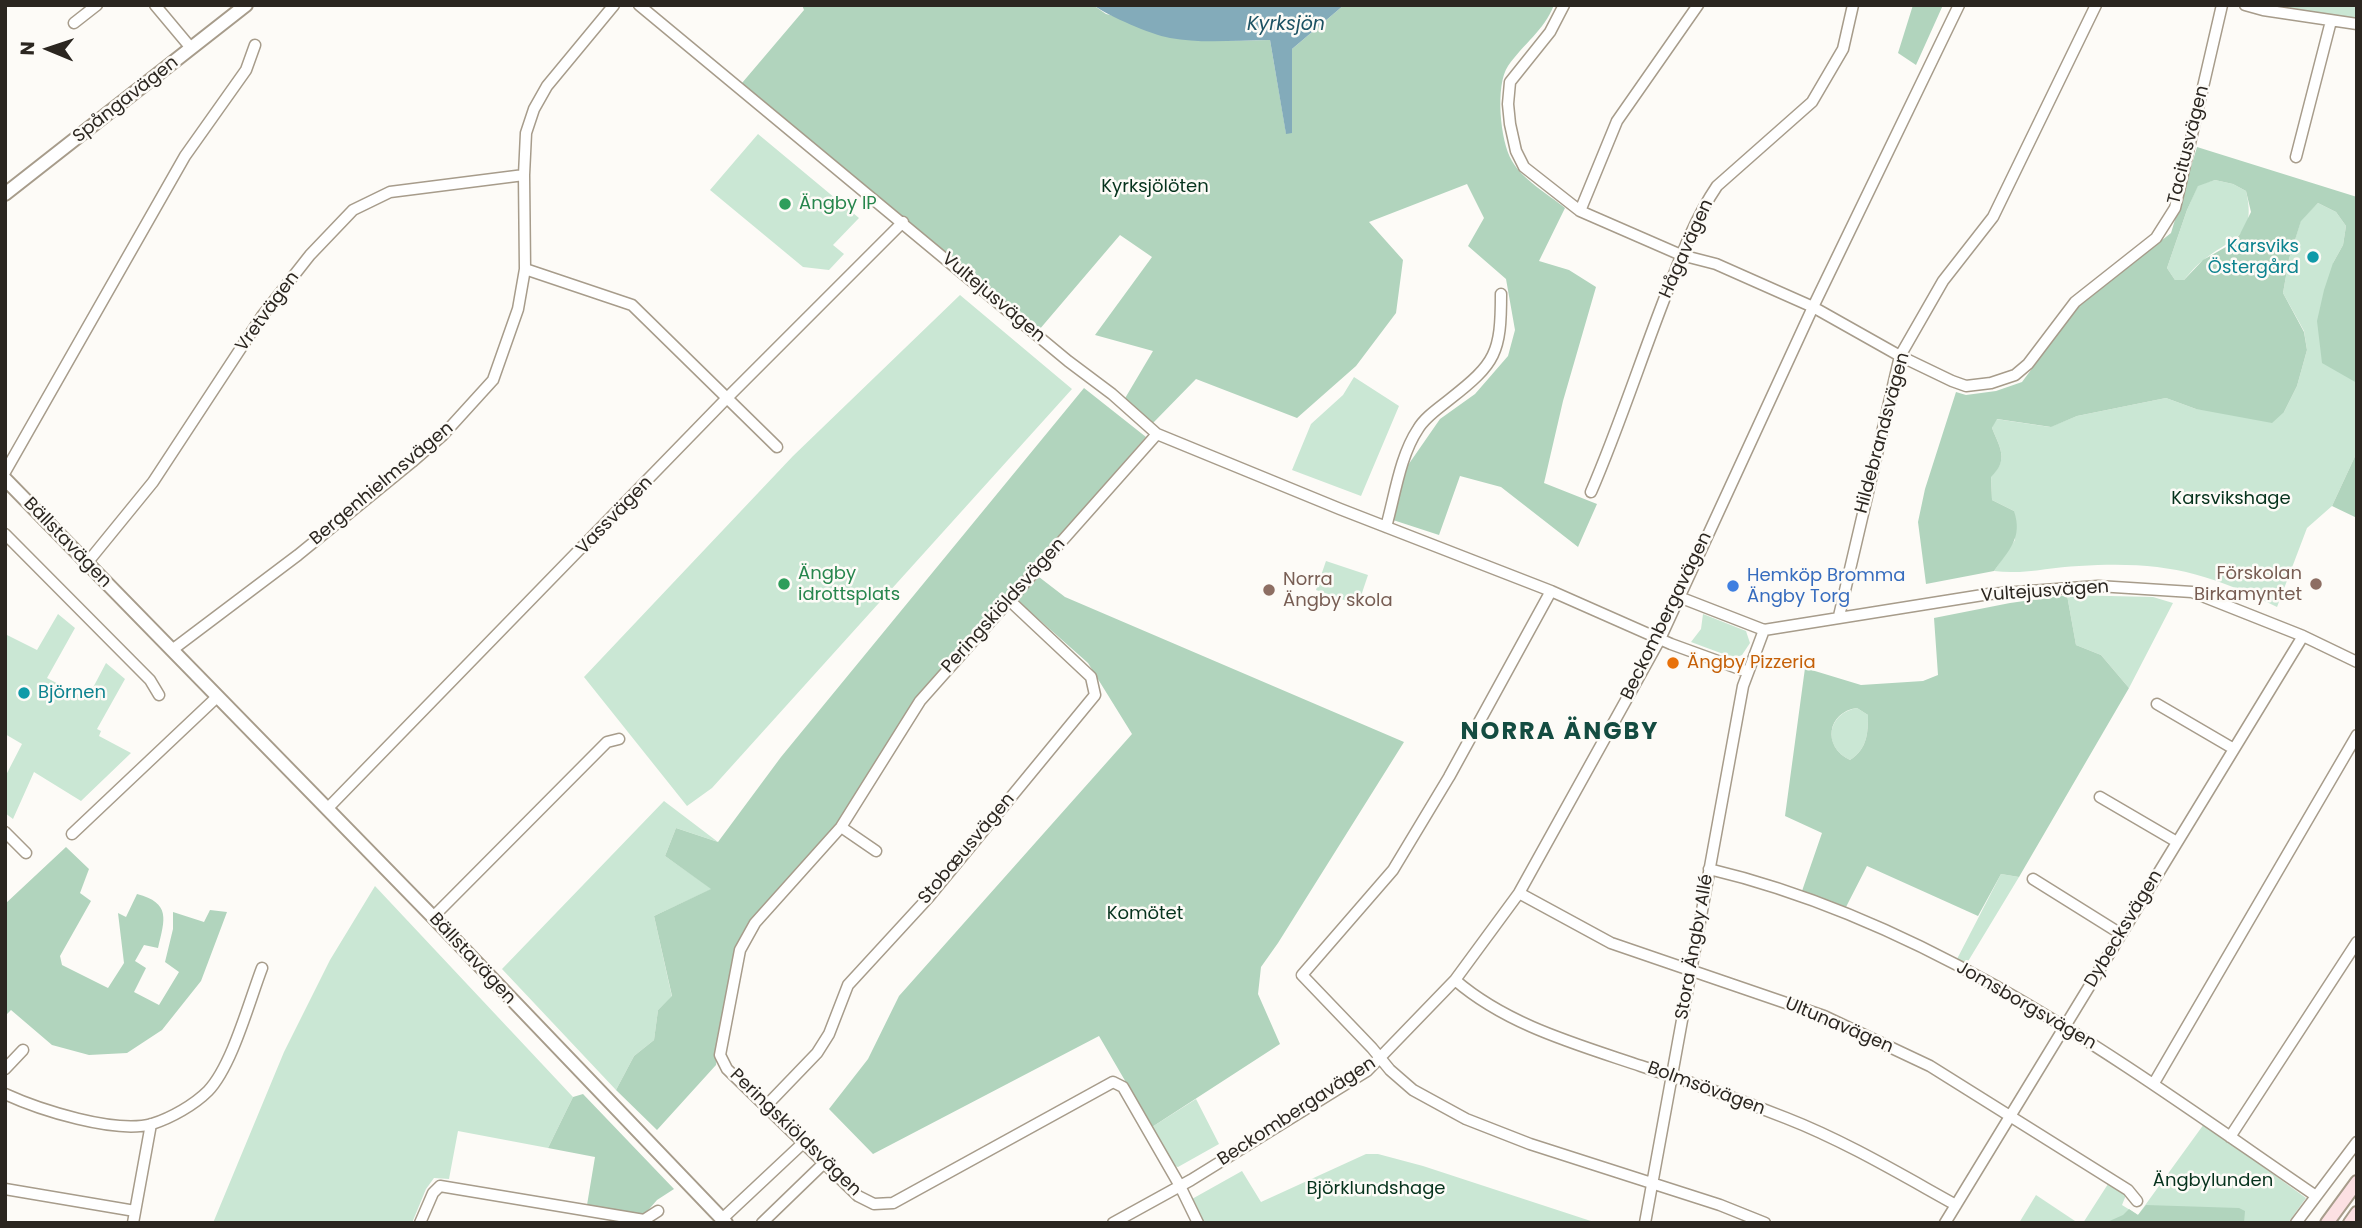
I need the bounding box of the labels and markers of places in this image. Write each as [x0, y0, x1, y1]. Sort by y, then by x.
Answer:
place label: Ängby IP [799, 193, 877, 215]
marker: Ängby IP [777, 196, 793, 212]
place label: Karsviks Östergård [2208, 236, 2299, 278]
marker: Karsviks Östergård [2305, 249, 2321, 265]
place label: Ängby idrottsplats [798, 563, 900, 606]
place label: Förskolan Birkamyntet [2194, 563, 2302, 606]
place label: Hemköp Bromma Ängby Torg [1747, 565, 1905, 608]
place label: Norra Ängby skola [1283, 569, 1393, 612]
marker: Ängby idrottsplats [776, 576, 792, 592]
marker: Förskolan Birkamyntet [2308, 576, 2324, 592]
marker: Hemköp Bromma Ängby Torg [1725, 578, 1741, 594]
marker: Norra Ängby skola [1261, 582, 1277, 598]
place label: Ängby Pizzeria [1687, 652, 1816, 674]
marker: Ängby Pizzeria [1665, 655, 1681, 671]
place label: Björnen [38, 682, 106, 704]
marker: Björnen [16, 685, 32, 701]

